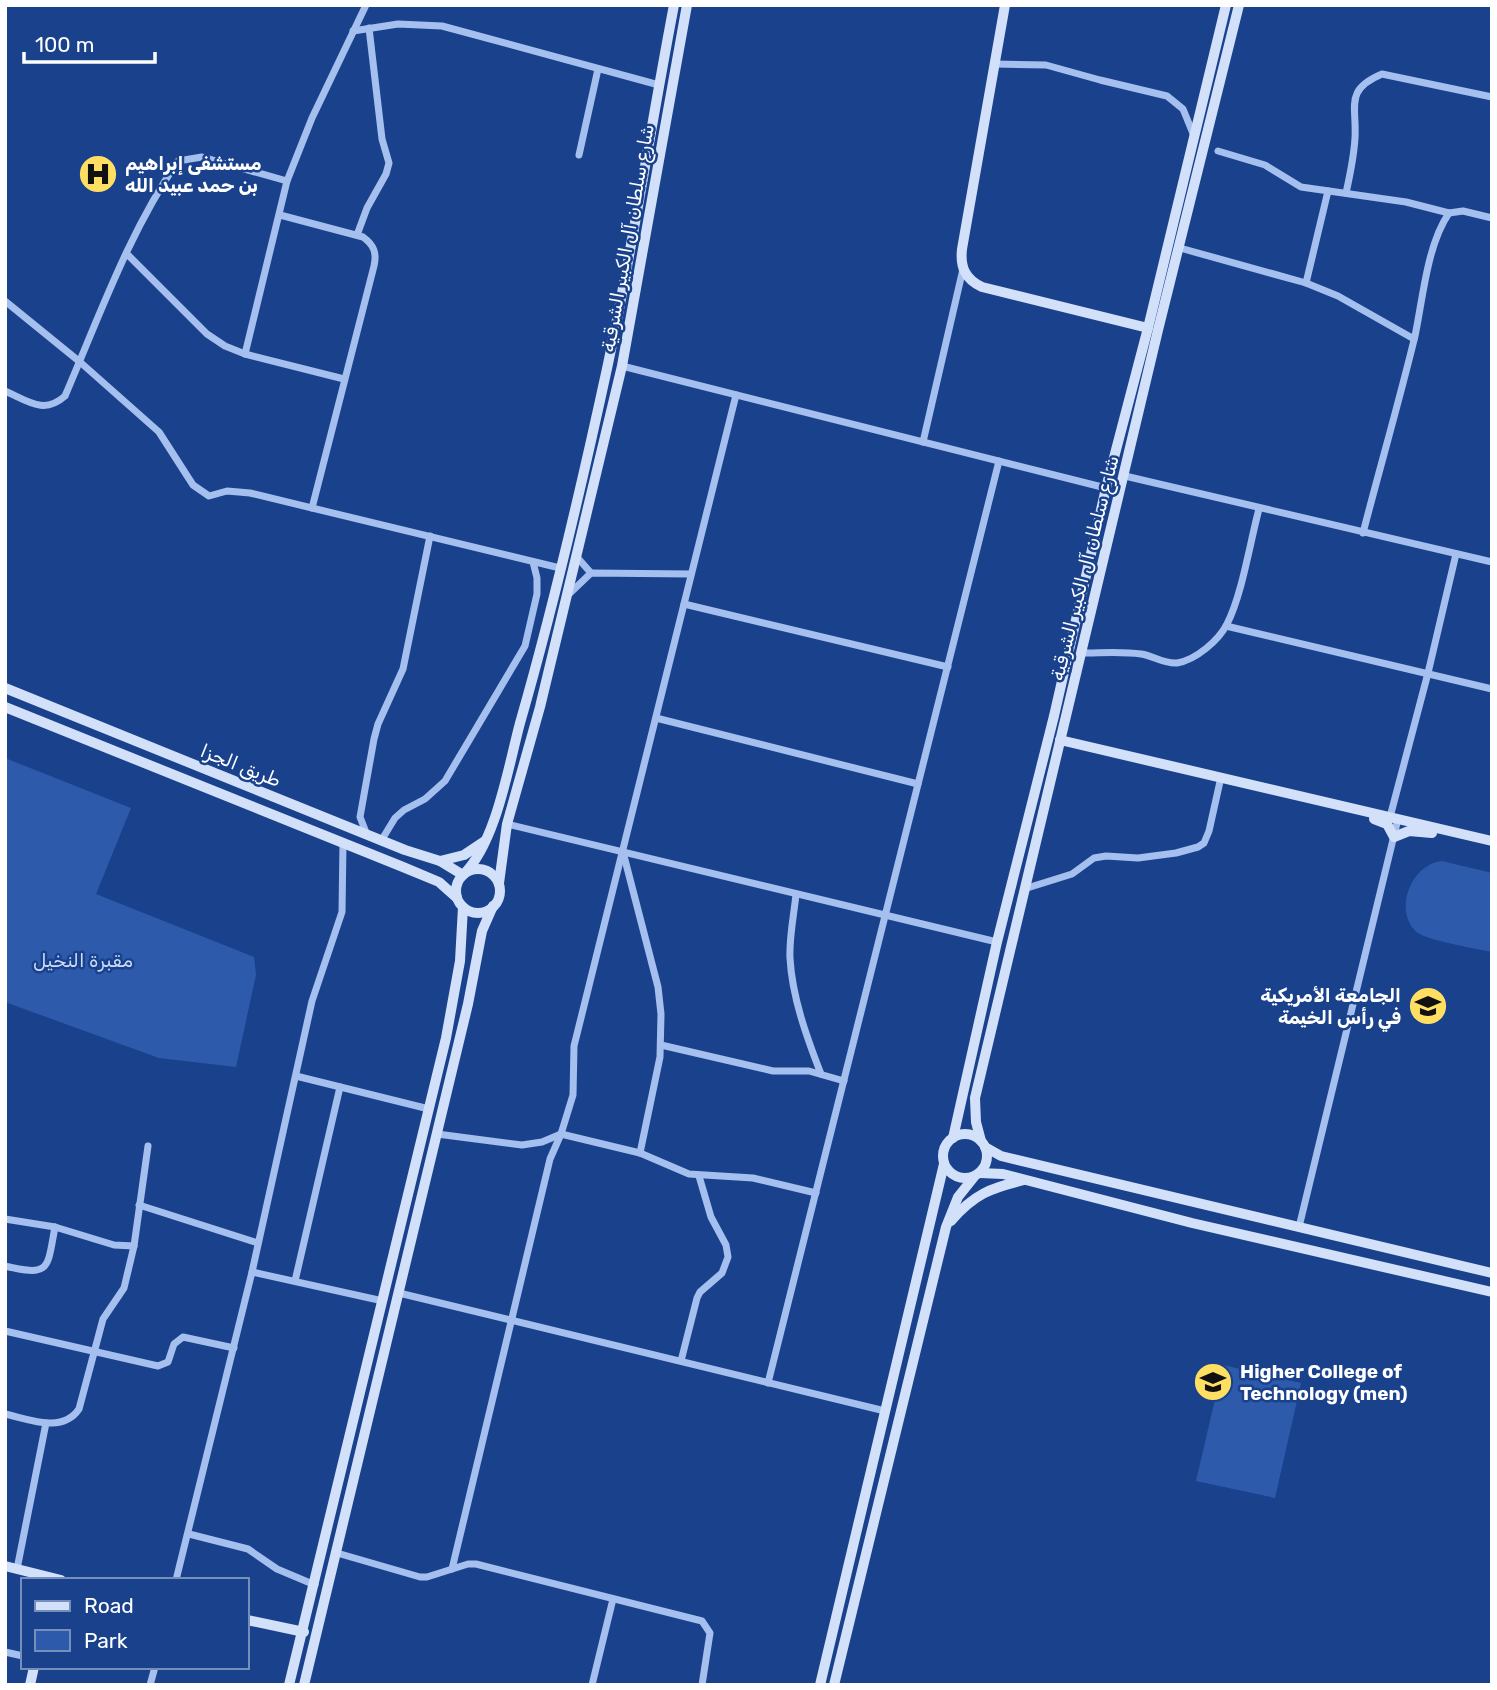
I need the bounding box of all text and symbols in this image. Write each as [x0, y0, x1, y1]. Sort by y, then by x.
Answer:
scale bar [24, 21, 156, 65]
text: 100 m [35, 32, 94, 57]
street label: شارع سلطان آل الكبير الشرقية [596, 122, 661, 354]
place label: مستشفى إبراهيم بن حمد عبيد الله [125, 152, 262, 197]
hospital icon: مستشفى إبراهيم بن حمد عبيد الله [77, 153, 119, 195]
street label: شارع سلطان آل الكبير الشرقية [1045, 453, 1126, 684]
street label: طريق الجزا [197, 739, 284, 792]
park label: مقبرة النخيل [33, 949, 133, 972]
place label: الجامعة الأمريكية في رأس الخيمة [1260, 984, 1401, 1032]
school or university icon: الجامعة الأمريكية في رأس الخيمة [1407, 985, 1449, 1027]
place label: Higher College of Technology (men) [1240, 1360, 1408, 1405]
school or university icon: Higher College of Technology (men) [1192, 1361, 1234, 1403]
legend [21, 1578, 248, 1669]
text: Road [84, 1593, 134, 1618]
text: Park [84, 1628, 128, 1653]

